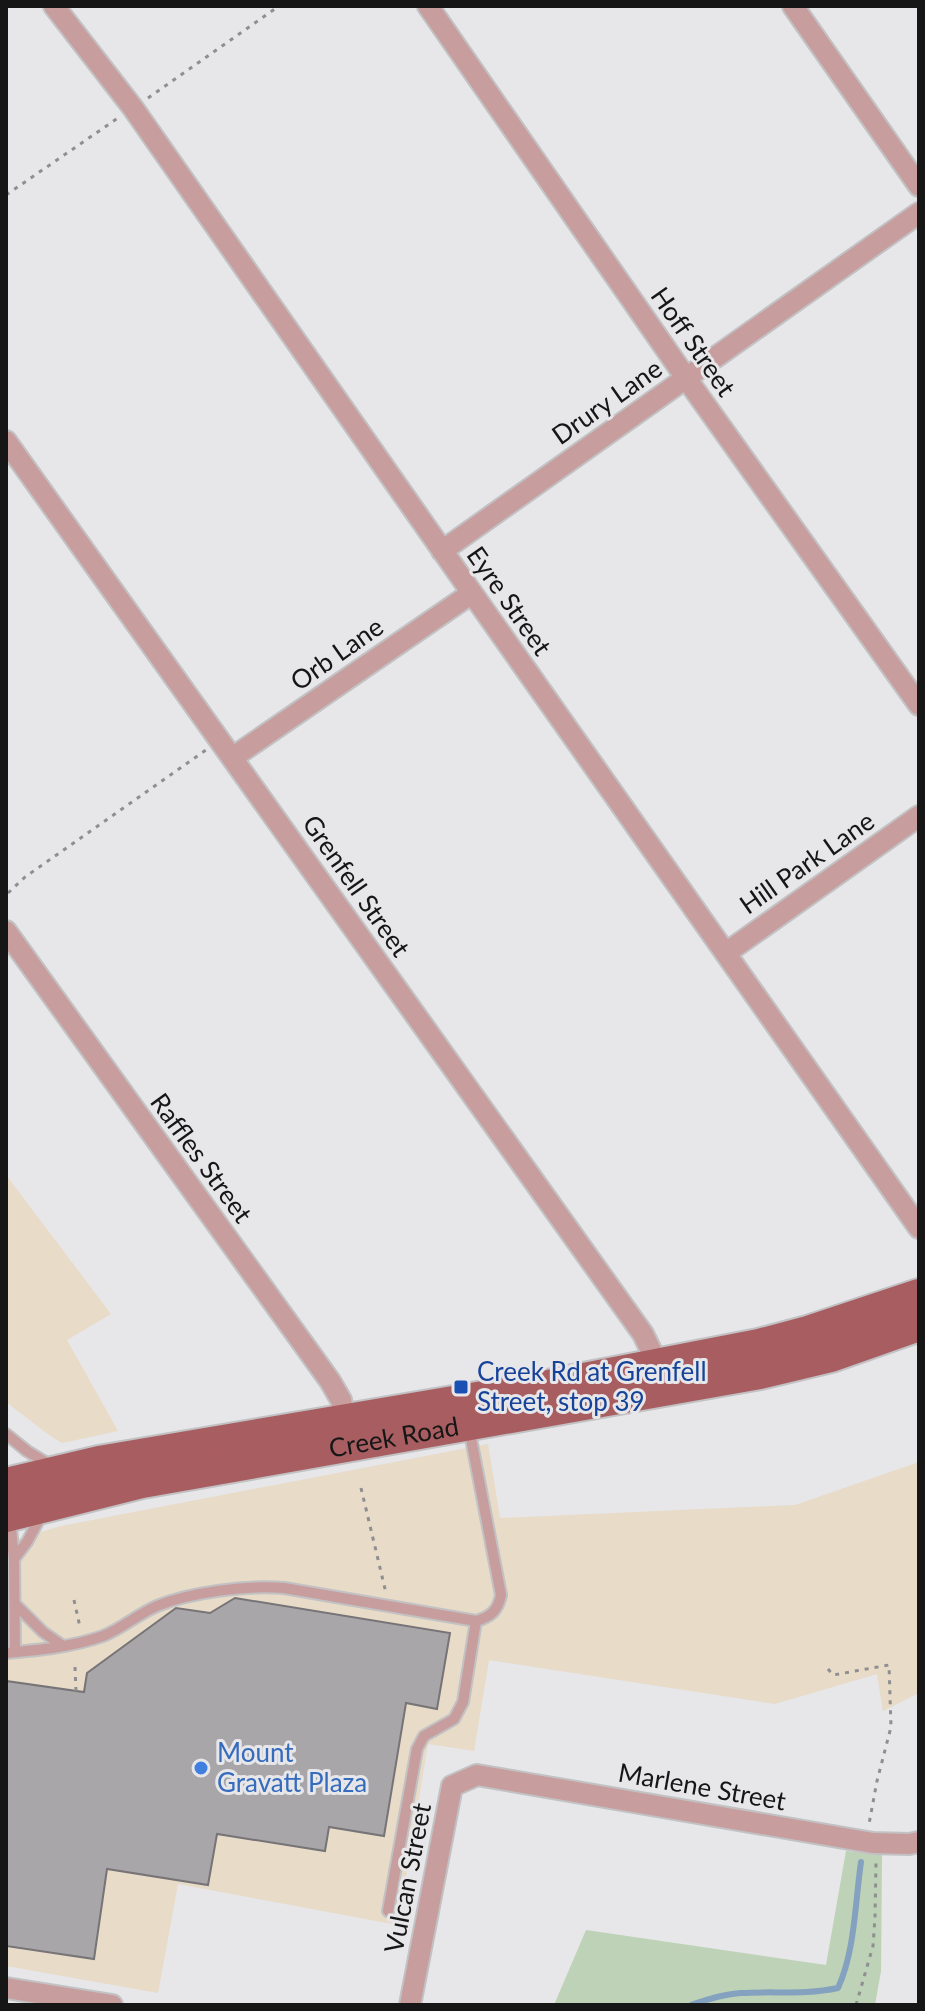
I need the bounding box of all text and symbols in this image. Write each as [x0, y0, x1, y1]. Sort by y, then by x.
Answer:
street label: Hoff Street [645, 281, 743, 403]
street label: Drury Lane [545, 352, 668, 451]
street label: Eyre Street [461, 540, 559, 662]
street label: Orb Lane [284, 610, 389, 697]
street label: Hill Park Lane [733, 804, 880, 920]
street label: Grenfell Street [296, 808, 418, 963]
street label: Raffles Street [144, 1086, 260, 1229]
place label: Creek Rd at Grenfell Street, stop 39 [477, 1355, 707, 1417]
marker: Creek Rd at Grenfell Street, stop 39 [452, 1378, 470, 1396]
street label: Creek Road [326, 1409, 461, 1464]
place label: Mount Gravatt Plaza [217, 1736, 367, 1798]
street label: Marlene Street [616, 1756, 789, 1817]
marker: Mount Gravatt Plaza [192, 1759, 210, 1777]
street label: Vulcan Street [377, 1800, 437, 1955]

